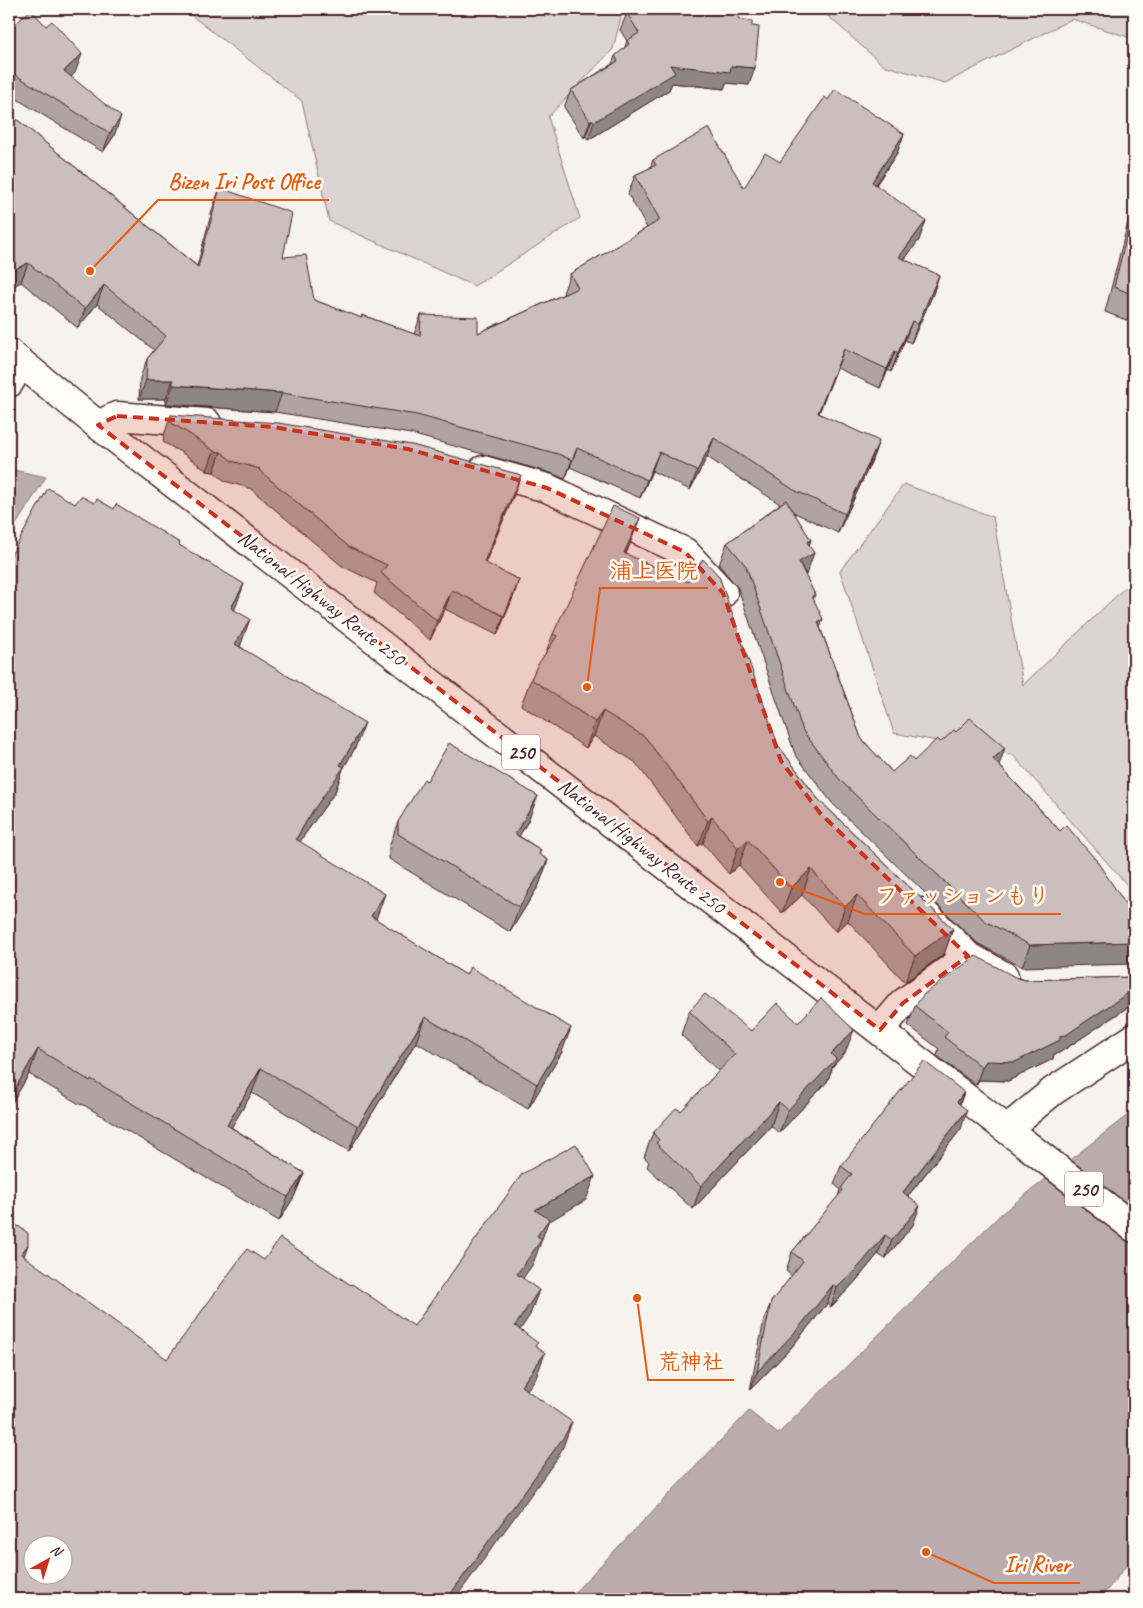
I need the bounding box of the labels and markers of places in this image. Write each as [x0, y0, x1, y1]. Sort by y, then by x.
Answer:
callout: Bizen Iri Post Office [158, 163, 329, 200]
callout: 浦上医院 [600, 551, 708, 588]
callout: ファッションもり [865, 877, 1061, 914]
callout: 荒神社 [648, 1343, 734, 1380]
callout: Iri River [994, 1546, 1080, 1583]

